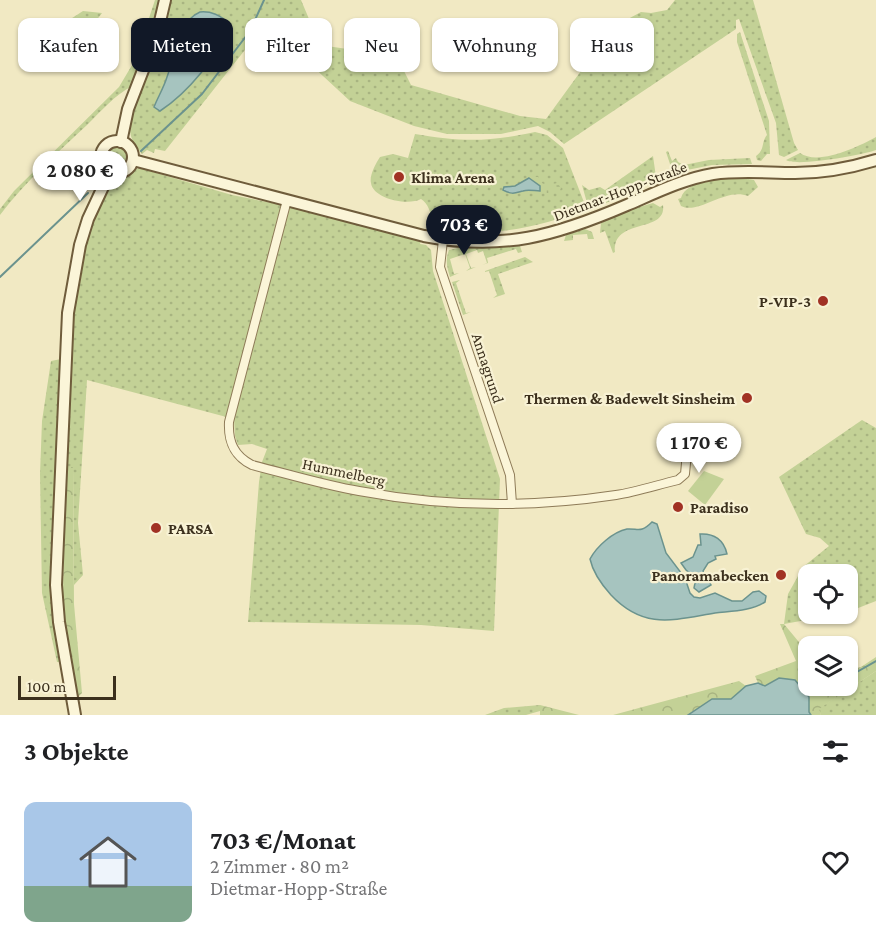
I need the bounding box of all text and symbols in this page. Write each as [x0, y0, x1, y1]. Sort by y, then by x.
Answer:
chip: Kaufen [18, 18, 119, 72]
chip: Mieten [131, 18, 233, 72]
chip: Filter [245, 18, 332, 72]
chip: Neu [344, 18, 420, 72]
chip: Wohnung [432, 18, 558, 72]
chip: Haus [570, 18, 654, 72]
pin: 2 080 € [25, 151, 135, 202]
street label: Dietmar-Hopp-Straße [551, 158, 690, 225]
text: 2 080 € [47, 159, 113, 181]
place label: Klima Arena [411, 169, 495, 186]
marker: Klima Arena [392, 170, 406, 184]
pin: 703 € [422, 205, 506, 256]
text: 703 € [440, 213, 488, 235]
place label: P-VIP-3 [759, 293, 811, 310]
marker: P-VIP-3 [816, 294, 830, 308]
street label: Annagrund [468, 331, 507, 406]
place label: Thermen & Badewelt Sinsheim [524, 390, 735, 407]
marker: Thermen & Badewelt Sinsheim [740, 391, 754, 405]
pin: 1 170 € [644, 423, 754, 474]
text: 1 170 € [670, 431, 728, 453]
street label: Hummelberg [301, 455, 387, 490]
place label: Paradiso [690, 499, 749, 516]
marker: Paradiso [671, 500, 685, 514]
place label: PARSA [168, 520, 213, 537]
marker: PARSA [149, 521, 163, 535]
map controls [798, 564, 858, 696]
button: locate [798, 564, 858, 624]
place label: Panoramabecken [651, 567, 769, 584]
marker: Panoramabecken [774, 568, 788, 582]
button: layers [798, 636, 858, 696]
scale bar [18, 673, 116, 700]
text: 100 m [27, 678, 66, 695]
icon: filters [819, 735, 852, 768]
text: 3 Objekte [24, 737, 128, 766]
icon: home [72, 826, 144, 898]
text: 703 €/Monat [210, 826, 356, 855]
icon: heart [819, 846, 852, 879]
text: 2 Zimmer · 80 m² [210, 855, 349, 877]
text: Dietmar-Hopp-Straße [210, 877, 387, 899]

